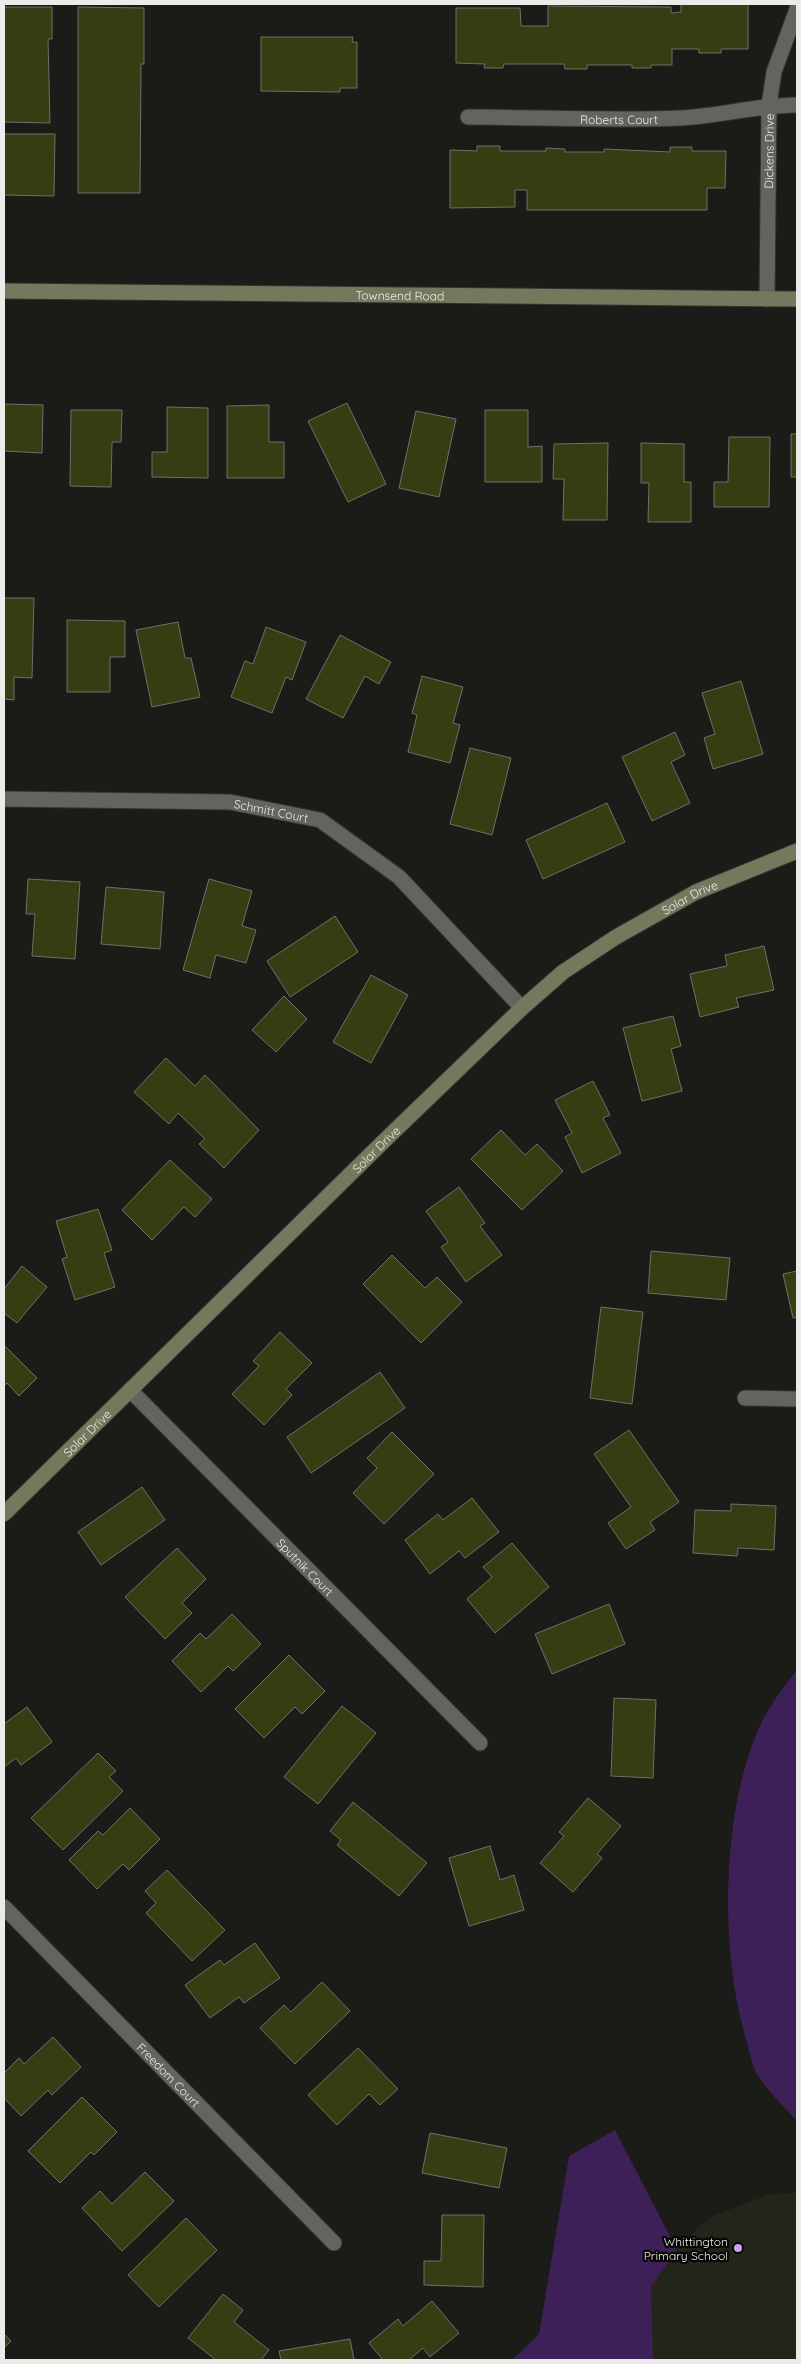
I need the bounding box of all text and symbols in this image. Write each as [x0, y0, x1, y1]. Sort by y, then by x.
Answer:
street label: Roberts Court [580, 111, 658, 127]
street label: Dickens Drive [761, 113, 776, 189]
street label: Townsend Road [356, 287, 444, 303]
street label: Schmitt Court [233, 795, 310, 825]
street label: Solar Drive [659, 877, 720, 917]
street label: Solar Drive [349, 1122, 403, 1176]
street label: Solar Drive [60, 1406, 114, 1459]
street label: Sputnik Court [274, 1535, 337, 1599]
street label: Freedom Court [134, 2039, 203, 2110]
place label: Whittington Primary School [644, 2234, 728, 2263]
marker: Whittington Primary School [732, 2242, 744, 2254]

